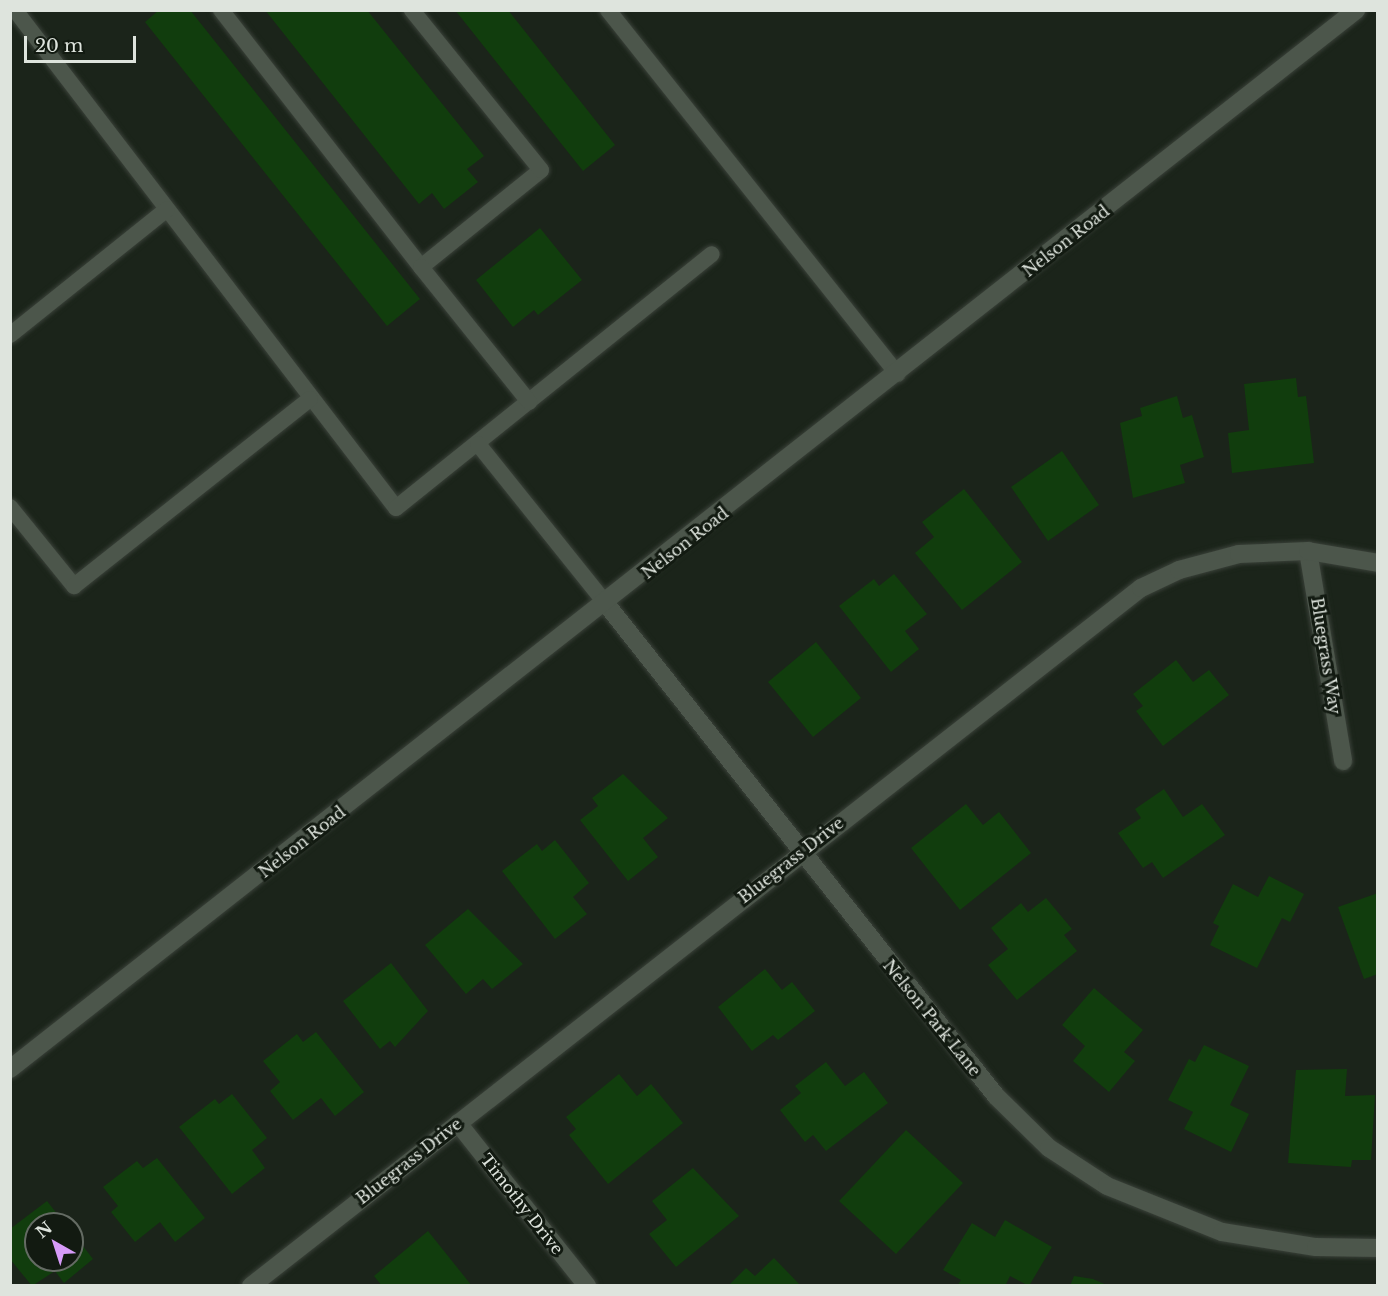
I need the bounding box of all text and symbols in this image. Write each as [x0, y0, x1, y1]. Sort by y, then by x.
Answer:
scale bar [27, 24, 140, 62]
text: 20 m [35, 35, 83, 57]
street label: Nelson Road [1019, 201, 1113, 281]
street label: Nelson Road [638, 503, 732, 583]
street label: Bluegrass Way [1307, 596, 1345, 716]
street label: Nelson Road [255, 802, 349, 882]
street label: Bluegrass Drive [735, 813, 847, 907]
street label: Nelson Park Lane [879, 956, 985, 1080]
street label: Bluegrass Drive [353, 1114, 465, 1208]
street label: Timothy Drive [477, 1150, 567, 1258]
north arrow [24, 1212, 84, 1272]
text: N [32, 1217, 56, 1242]

